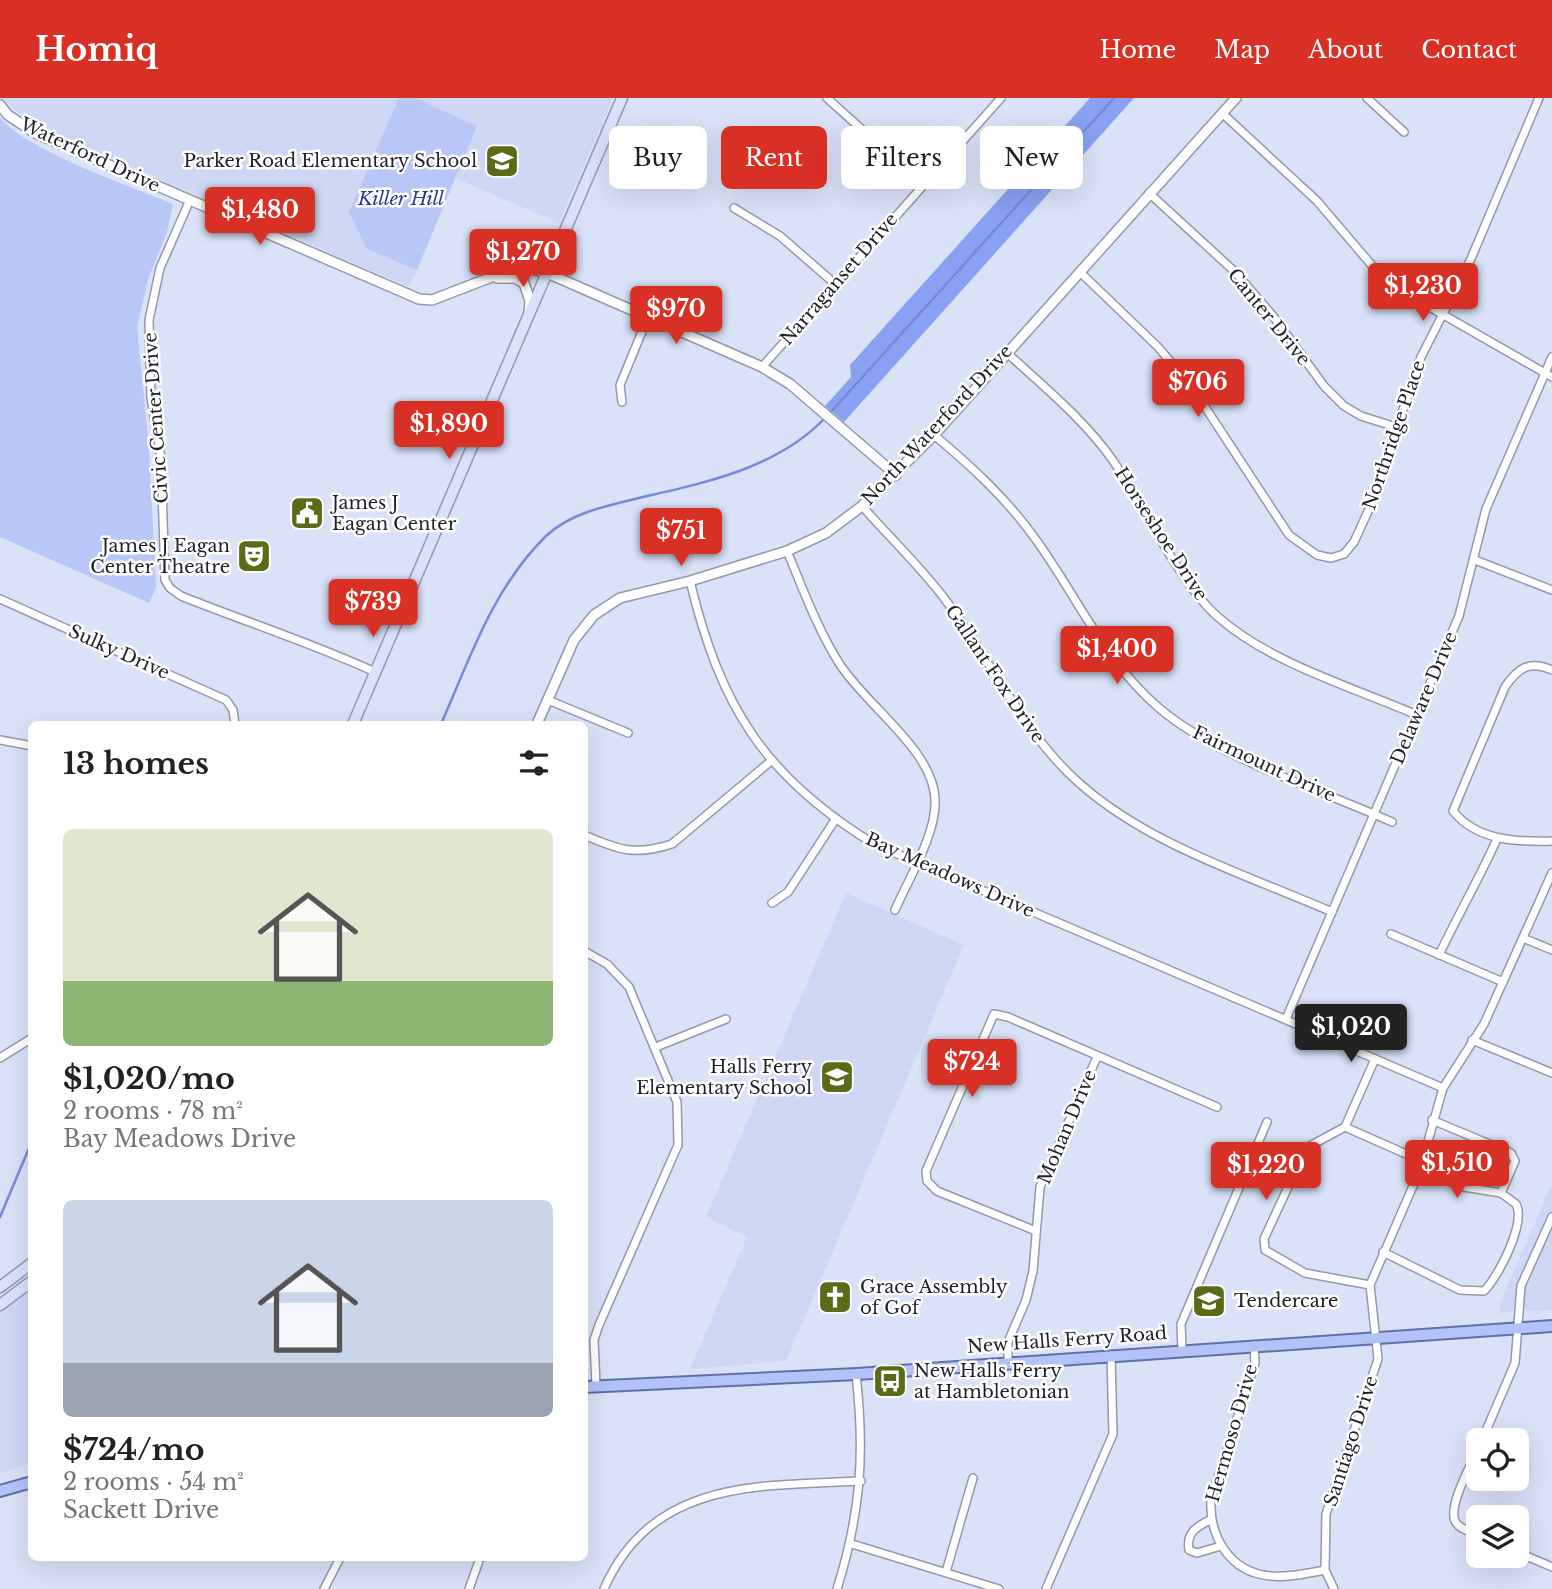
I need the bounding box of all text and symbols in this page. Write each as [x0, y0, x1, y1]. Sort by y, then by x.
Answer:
text: Homiq [35, 29, 158, 70]
text: Home [1100, 35, 1176, 64]
text: Map [1214, 35, 1270, 64]
text: About [1308, 35, 1383, 64]
text: Contact [1421, 35, 1517, 64]
street label: Waterford Drive [16, 113, 163, 197]
chip: Buy [609, 126, 707, 189]
chip: Rent [721, 126, 827, 189]
chip: Filters [841, 126, 966, 189]
chip: New [980, 126, 1083, 189]
school or university icon: Parker Road Elementary School [483, 142, 521, 180]
place label: Parker Road Elementary School [183, 150, 477, 172]
pin: $1,480 [203, 188, 317, 247]
park label: Killer Hill [357, 188, 444, 210]
text: $1,480 [221, 196, 299, 224]
street label: Narraganset Drive [776, 208, 902, 350]
pin: $1,270 [466, 230, 580, 289]
text: $1,270 [485, 238, 561, 266]
street label: Canter Drive [1223, 264, 1315, 370]
pin: $1,230 [1366, 264, 1480, 323]
text: $1,230 [1384, 272, 1462, 300]
pin: $970 [635, 286, 717, 346]
text: $970 [646, 295, 706, 323]
street label: Civic Center Drive [139, 332, 173, 504]
street label: North Waterford Drive [857, 340, 1017, 510]
street label: Northridge Place [1358, 357, 1430, 513]
pin: $706 [1157, 360, 1239, 419]
text: $706 [1168, 368, 1228, 396]
pin: $1,890 [392, 402, 506, 461]
text: $1,890 [410, 410, 488, 438]
street label: Horseshoe Drive [1110, 463, 1212, 605]
place label: James J Eagan Center [330, 492, 457, 535]
public building icon: James J Eagan Center [288, 494, 326, 532]
pin: $751 [640, 508, 722, 568]
text: $751 [656, 517, 706, 545]
place label: James J Eagan Center Theatre [90, 535, 230, 578]
theatre icon: James J Eagan Center Theatre [235, 537, 273, 575]
pin: $739 [332, 580, 414, 639]
text: $739 [345, 588, 401, 616]
street label: Gallant Fox Drive [941, 601, 1049, 747]
street label: Sulky Drive [65, 620, 173, 684]
pin: $1,400 [1060, 626, 1174, 686]
street label: Delaware Drive [1386, 628, 1462, 768]
text: $1,400 [1077, 635, 1157, 663]
street label: Fairmount Drive [1189, 721, 1339, 807]
icon: filters [515, 744, 553, 782]
text: 13 homes [63, 745, 209, 782]
street label: Bay Meadows Drive [862, 828, 1038, 922]
icon: home [245, 874, 371, 1000]
pin: $1,020 [1294, 1004, 1408, 1064]
text: $1,020 [1311, 1013, 1391, 1041]
pin: $724 [931, 1040, 1013, 1099]
text: $724 [944, 1048, 1000, 1076]
place label: Halls Ferry Elementary School [636, 1056, 812, 1099]
school or university icon: Halls Ferry Elementary School [818, 1058, 856, 1096]
text: $1,020/mo [63, 1060, 235, 1097]
street label: Mohan Drive [1033, 1066, 1101, 1188]
text: 2 rooms · 78 m² [63, 1097, 243, 1125]
text: Bay Meadows Drive [63, 1125, 296, 1153]
pin: $1,510 [1400, 1140, 1514, 1200]
pin: $1,220 [1209, 1142, 1323, 1202]
text: $1,510 [1421, 1149, 1493, 1177]
text: $1,220 [1227, 1151, 1305, 1179]
icon: home [245, 1245, 371, 1371]
place label: Grace Assembly of Gof [860, 1276, 1008, 1319]
church icon: Grace Assembly of Gof [816, 1278, 854, 1316]
school or university icon: Tendercare [1190, 1282, 1228, 1320]
place label: Tendercare [1234, 1290, 1338, 1312]
street label: New Halls Ferry Road [966, 1322, 1168, 1358]
place label: New Halls Ferry at Hambletonian [914, 1360, 1069, 1403]
street label: Hermoso Drive [1202, 1361, 1262, 1505]
bus stop icon: New Halls Ferry at Hambletonian [871, 1362, 909, 1400]
street label: Santiago Drive [1320, 1373, 1382, 1509]
map controls [1466, 1428, 1529, 1568]
button: locate [1466, 1428, 1529, 1491]
text: $724/mo [63, 1431, 205, 1468]
text: 2 rooms · 54 m² [63, 1468, 244, 1496]
text: Sackett Drive [63, 1496, 219, 1524]
button: layers [1466, 1505, 1529, 1568]

